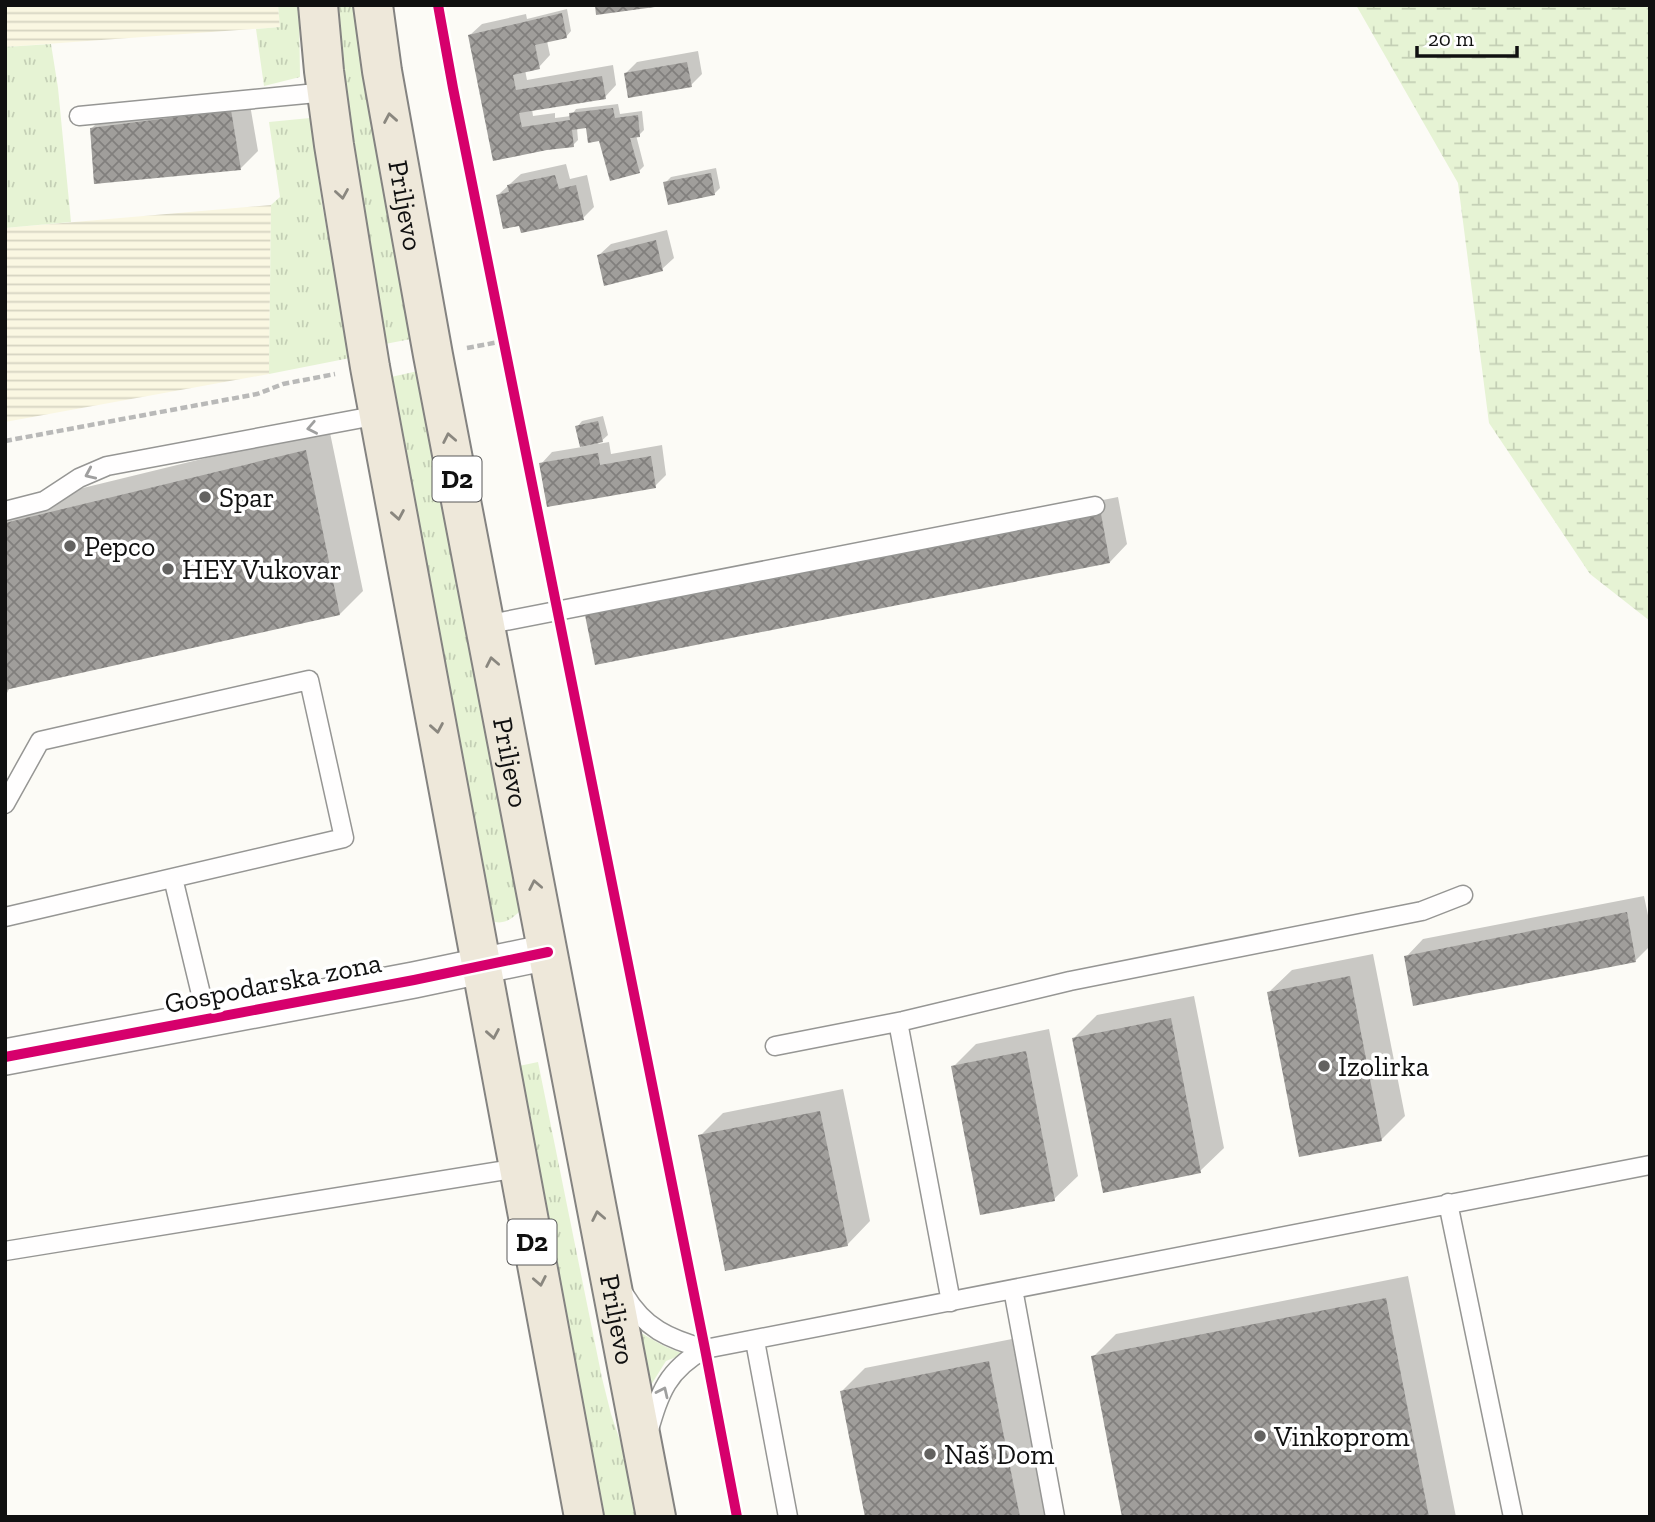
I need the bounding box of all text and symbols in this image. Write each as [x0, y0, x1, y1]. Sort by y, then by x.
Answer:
scale bar [1417, 14, 1517, 58]
text: 20 m [1428, 26, 1474, 51]
one-way arrow [384, 112, 399, 124]
street label: Priljevo [382, 158, 430, 253]
one-way arrow [334, 189, 349, 200]
one-way arrow [306, 419, 318, 434]
one-way arrow [442, 432, 457, 444]
road number: D2 [433, 457, 482, 502]
one-way arrow [84, 465, 96, 479]
place label: Spar [219, 481, 275, 514]
marker: Spar [197, 489, 213, 505]
one-way arrow [389, 509, 404, 521]
place label: Pepco [84, 530, 155, 563]
marker: Pepco [62, 538, 78, 554]
place label: HEY Vukovar [182, 553, 342, 586]
marker: HEY Vukovar [160, 561, 176, 577]
one-way arrow [485, 656, 500, 668]
street label: Priljevo [486, 715, 536, 810]
one-way arrow [429, 722, 444, 734]
one-way arrow [528, 879, 543, 891]
street label: Gospodarska zona [162, 946, 385, 1020]
one-way arrow [485, 1028, 500, 1040]
place label: Izolirka [1338, 1050, 1430, 1083]
marker: Izolirka [1316, 1058, 1332, 1074]
one-way arrow [592, 1210, 607, 1222]
road number: D2 [508, 1219, 556, 1264]
street label: Priljevo [593, 1271, 643, 1367]
one-way arrow [531, 1275, 546, 1287]
one-way arrow [654, 1387, 668, 1399]
place label: Vinkoprom [1273, 1420, 1410, 1453]
marker: Vinkoprom [1252, 1428, 1268, 1444]
place label: Naš Dom [944, 1438, 1054, 1471]
marker: Naš Dom [922, 1446, 938, 1462]

